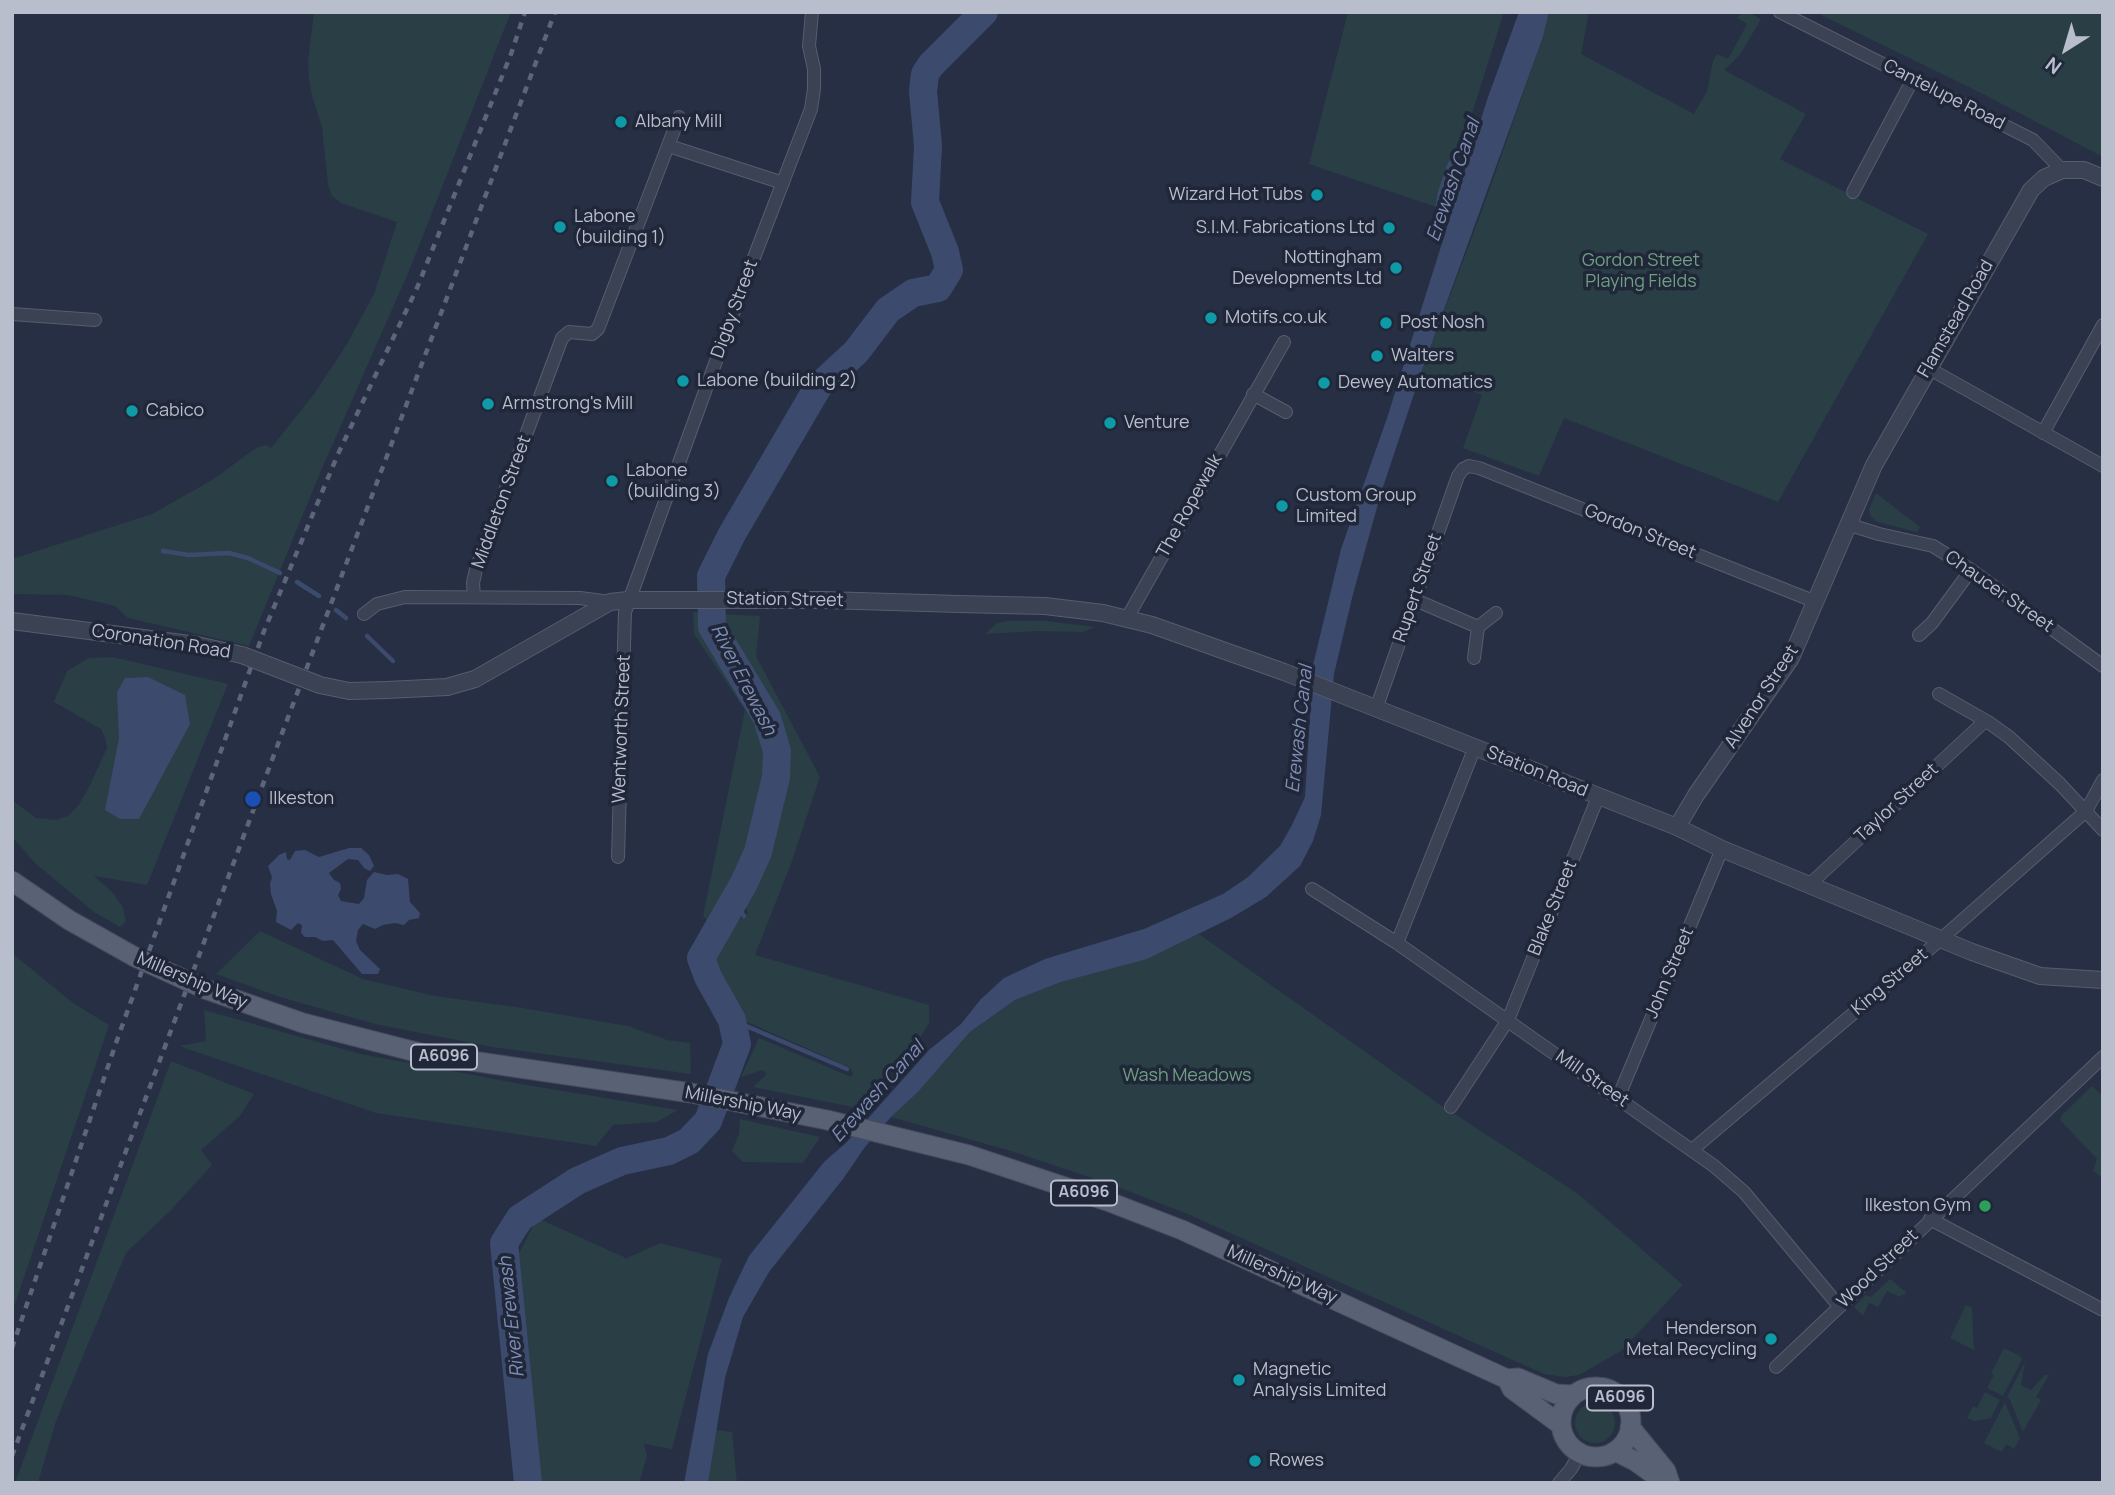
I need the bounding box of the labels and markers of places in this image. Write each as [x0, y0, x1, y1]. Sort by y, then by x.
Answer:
place label: Albany Mill [635, 111, 722, 133]
marker: Albany Mill [613, 114, 629, 130]
place label: Wizard Hot Tubs [1168, 184, 1303, 206]
marker: Wizard Hot Tubs [1309, 187, 1325, 203]
place label: Labone (building 1) [574, 206, 666, 248]
place label: S.I.M. Fabrications Ltd [1196, 217, 1375, 239]
marker: Labone (building 1) [552, 219, 568, 235]
marker: S.I.M. Fabrications Ltd [1381, 220, 1397, 236]
place label: Nottingham Developments Ltd [1232, 247, 1382, 290]
marker: Nottingham Developments Ltd [1388, 260, 1404, 276]
place label: Motifs.co.uk [1225, 307, 1327, 329]
marker: Motifs.co.uk [1203, 310, 1219, 326]
place label: Post Nosh [1400, 312, 1485, 334]
marker: Post Nosh [1378, 315, 1394, 331]
place label: Walters [1391, 345, 1454, 367]
marker: Walters [1369, 348, 1385, 364]
place label: Labone (building 2) [697, 370, 857, 392]
place label: Dewey Automatics [1338, 372, 1493, 394]
marker: Labone (building 2) [675, 373, 691, 389]
marker: Dewey Automatics [1316, 375, 1332, 391]
place label: Armstrong's Mill [502, 393, 633, 415]
marker: Armstrong's Mill [480, 396, 496, 412]
place label: Cabico [146, 400, 204, 422]
marker: Cabico [124, 403, 140, 419]
place label: Venture [1124, 412, 1189, 434]
marker: Venture [1102, 415, 1118, 431]
place label: Labone (building 3) [626, 460, 721, 503]
marker: Labone (building 3) [604, 473, 620, 489]
place label: Custom Group Limited [1296, 485, 1416, 528]
marker: Custom Group Limited [1274, 498, 1290, 514]
place label: Ilkeston [269, 788, 334, 810]
marker: Ilkeston [243, 789, 263, 809]
place label: Ilkeston Gym [1865, 1195, 1971, 1217]
marker: Ilkeston Gym [1977, 1198, 1993, 1214]
place label: Henderson Metal Recycling [1626, 1318, 1757, 1360]
marker: Henderson Metal Recycling [1763, 1331, 1779, 1347]
place label: Magnetic Analysis Limited [1253, 1359, 1386, 1402]
marker: Magnetic Analysis Limited [1231, 1372, 1247, 1388]
place label: Rowes [1269, 1450, 1324, 1472]
marker: Rowes [1247, 1453, 1263, 1469]

